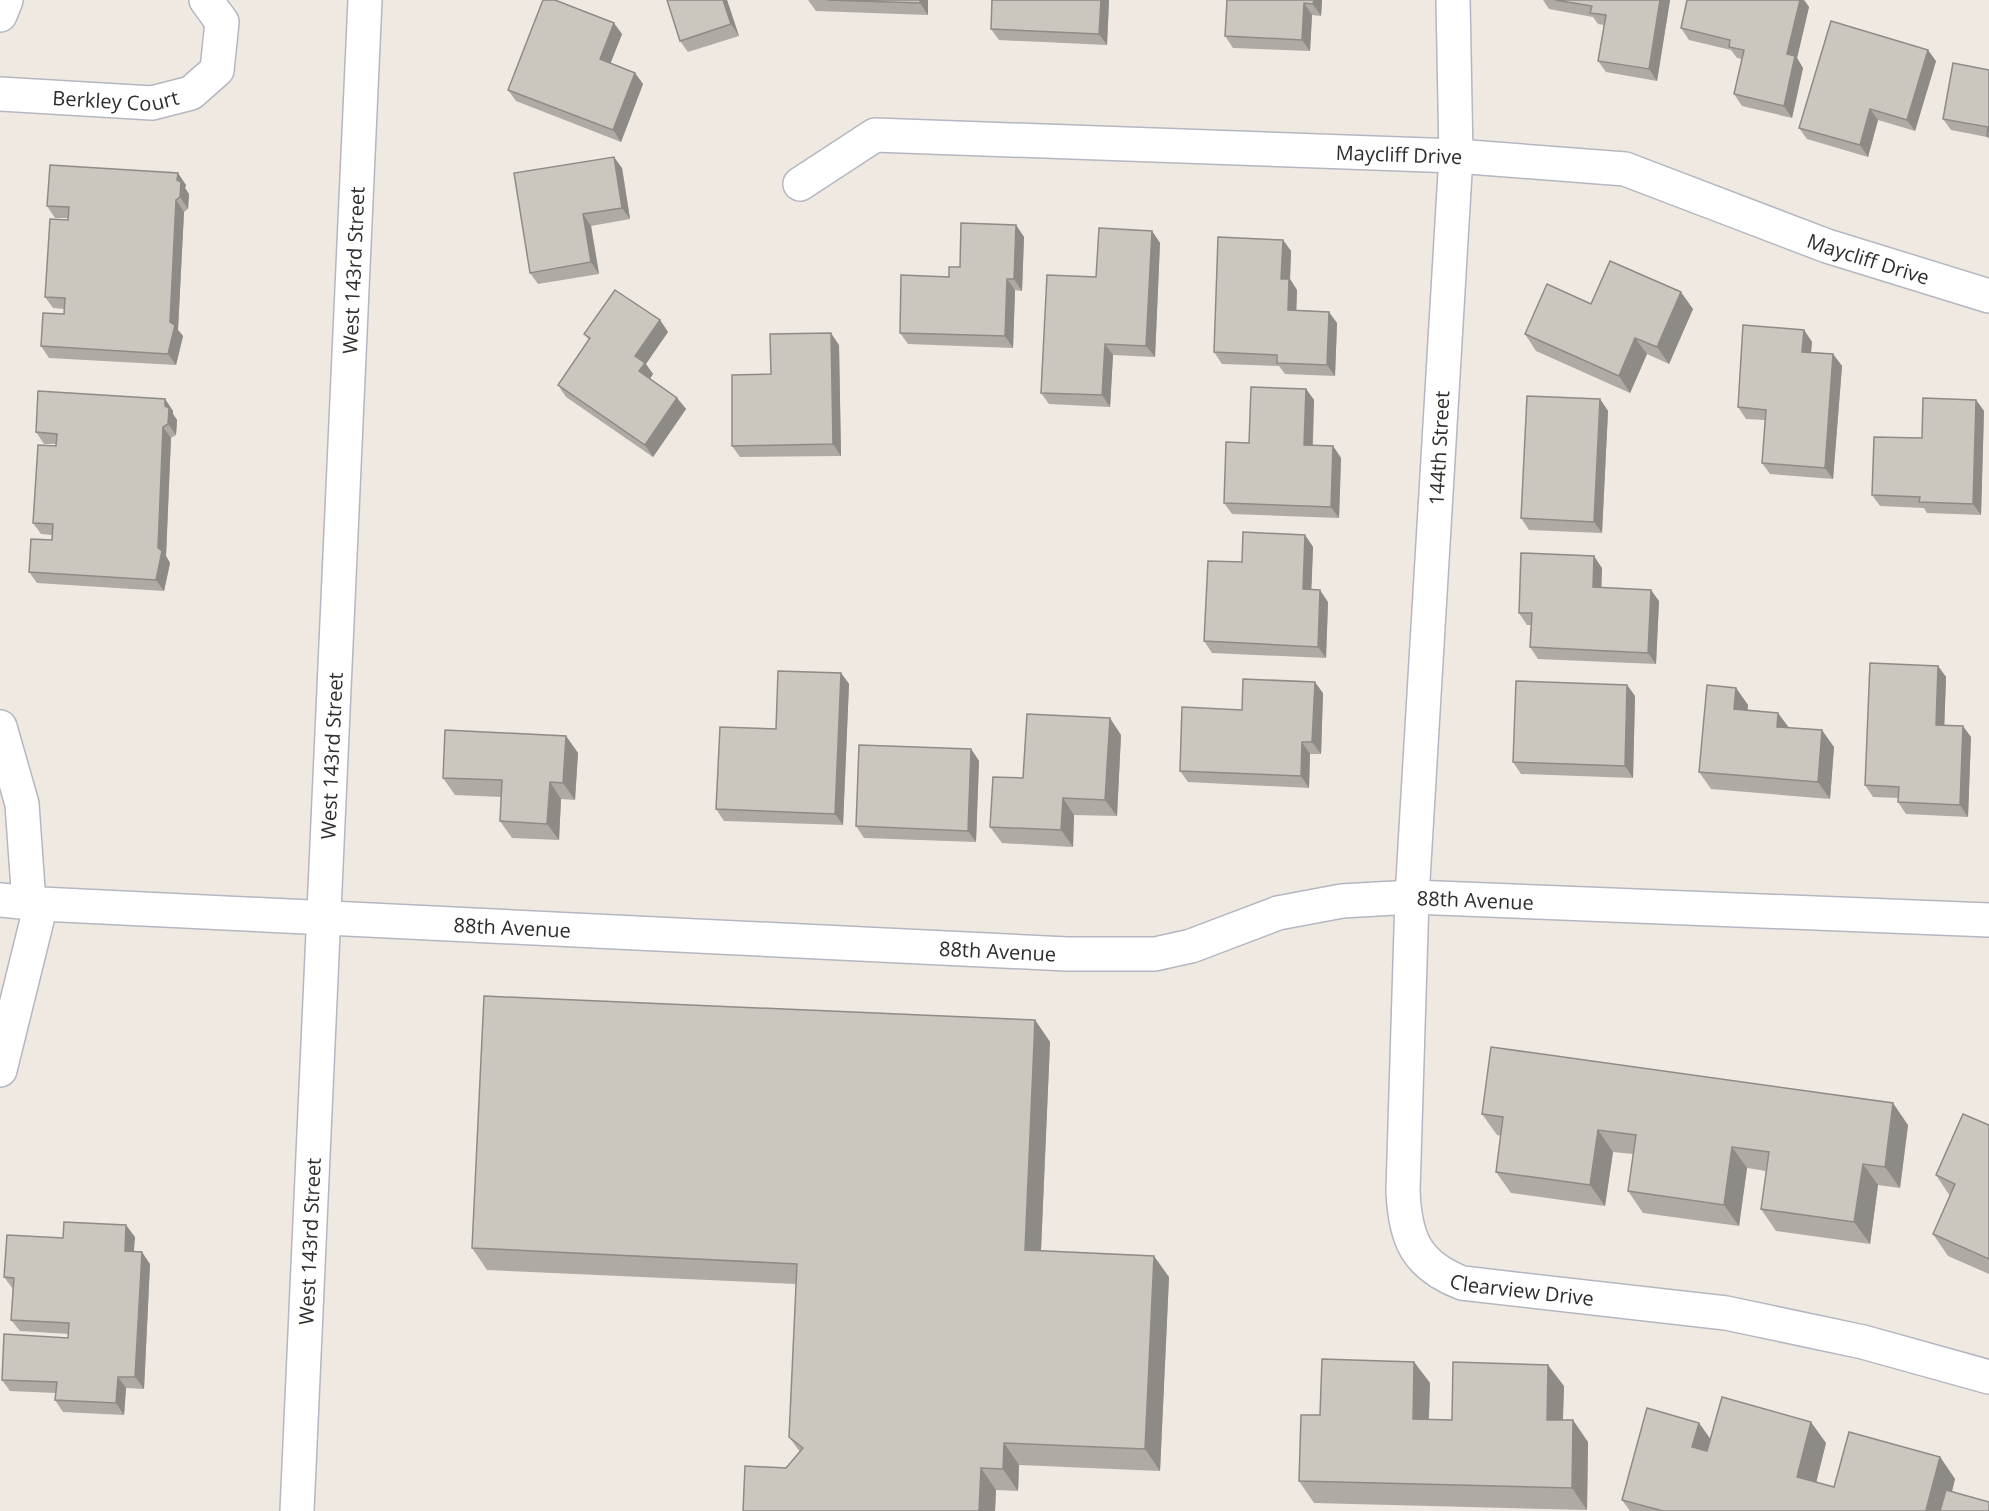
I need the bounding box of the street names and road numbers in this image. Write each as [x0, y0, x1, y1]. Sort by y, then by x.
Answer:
street label: Berkley Court [52, 83, 182, 116]
street label: Maycliff Drive [1335, 138, 1463, 170]
street label: West 143rd Street [336, 186, 370, 354]
street label: Maycliff Drive [1804, 226, 1933, 290]
street label: 144th Street [1423, 390, 1455, 506]
street label: West 143rd Street [314, 672, 348, 840]
street label: 88th Avenue [1416, 884, 1534, 915]
street label: 88th Avenue [453, 911, 571, 943]
street label: 88th Avenue [939, 934, 1057, 967]
street label: West 143rd Street [292, 1157, 326, 1326]
street label: Clearview Drive [1446, 1266, 1595, 1311]

